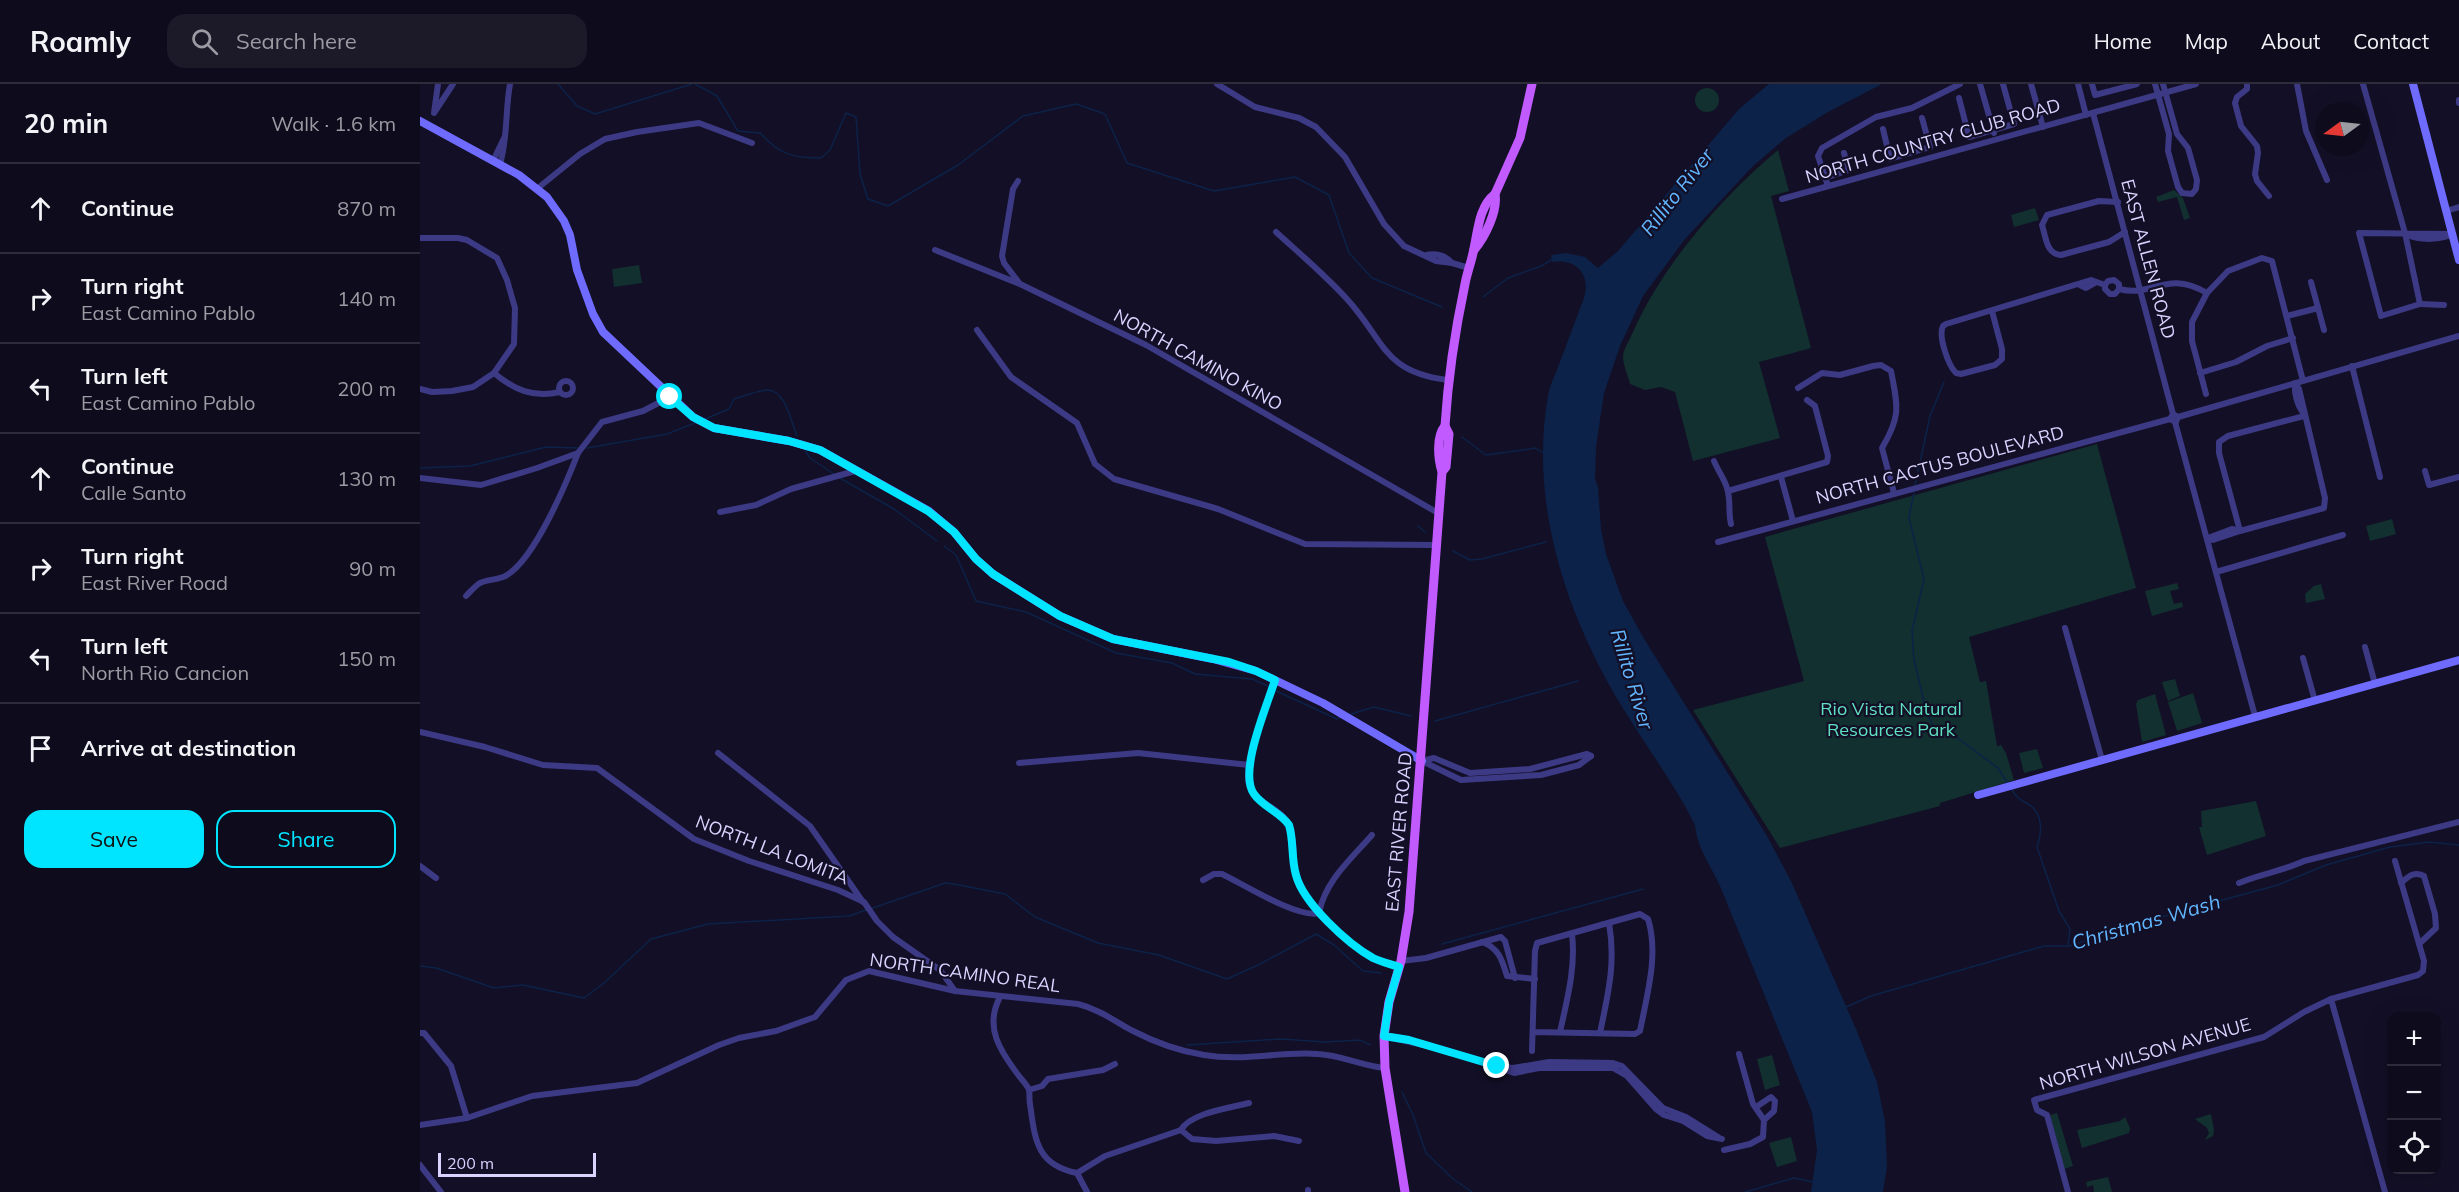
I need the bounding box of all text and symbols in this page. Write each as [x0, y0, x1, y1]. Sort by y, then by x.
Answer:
search box [167, 14, 587, 68]
text: Roamly [30, 24, 131, 59]
icon: search [188, 25, 221, 58]
text: Search here [236, 27, 357, 55]
text: Home [2094, 28, 2152, 54]
text: Map [2185, 28, 2228, 54]
text: About [2261, 28, 2320, 54]
text: Contact [2353, 28, 2429, 54]
street label: NORTH COUNTRY CLUB ROAD [1803, 93, 2063, 188]
north arrow [2315, 102, 2369, 156]
text: 20 min [24, 107, 108, 140]
text: Walk · 1.6 km [271, 111, 396, 136]
water label: Rillito River [1635, 143, 1719, 240]
street label: EAST ALLEN ROAD [2116, 177, 2181, 341]
icon: ahead [24, 192, 57, 225]
text: Continue [81, 194, 174, 222]
text: 870 m [337, 196, 396, 221]
text: Turn right [81, 272, 184, 300]
icon: right [24, 282, 57, 315]
text: 140 m [337, 286, 396, 311]
text: East Camino Pablo [81, 300, 255, 325]
street label: NORTH CAMINO KINO [1110, 304, 1287, 416]
text: Turn left [81, 362, 168, 390]
icon: left [24, 372, 57, 405]
text: 200 m [337, 376, 396, 401]
route start [656, 383, 682, 409]
text: East Camino Pablo [81, 390, 255, 415]
street label: NORTH CACTUS BOULEVARD [1813, 420, 2067, 509]
text: Continue [81, 452, 174, 480]
icon: ahead [24, 462, 57, 495]
text: 130 m [337, 466, 396, 491]
text: Calle Santo [81, 480, 186, 505]
text: Turn right [81, 542, 184, 570]
icon: right [24, 552, 57, 585]
text: 90 m [349, 556, 396, 581]
text: East River Road [81, 570, 228, 595]
water label: Rillito River [1605, 626, 1660, 733]
text: Turn left [81, 632, 168, 660]
icon: left [24, 642, 57, 675]
text: 150 m [337, 646, 396, 671]
text: North Rio Cancion [81, 660, 249, 685]
park label: Rio Vista Natural Resources Park [1820, 697, 1962, 741]
icon: arrive [24, 732, 57, 765]
text: Arrive at destination [81, 734, 296, 762]
street label: EAST RIVER ROAD [1380, 751, 1417, 913]
button: Save [24, 810, 204, 868]
button: Share [216, 810, 396, 868]
street label: NORTH LA LOMITA [692, 810, 852, 889]
water label: Christmas Wash [2069, 888, 2223, 955]
street label: NORTH CAMINO REAL [868, 948, 1062, 997]
street label: NORTH WILSON AVENUE [2037, 1012, 2253, 1095]
map controls [2387, 1012, 2441, 1174]
button: + [2387, 1012, 2441, 1066]
route end [1483, 1052, 1509, 1078]
button: − [2387, 1066, 2441, 1120]
button: locate [2387, 1120, 2441, 1174]
scale bar [438, 1150, 596, 1178]
text: 200 m [447, 1153, 494, 1173]

